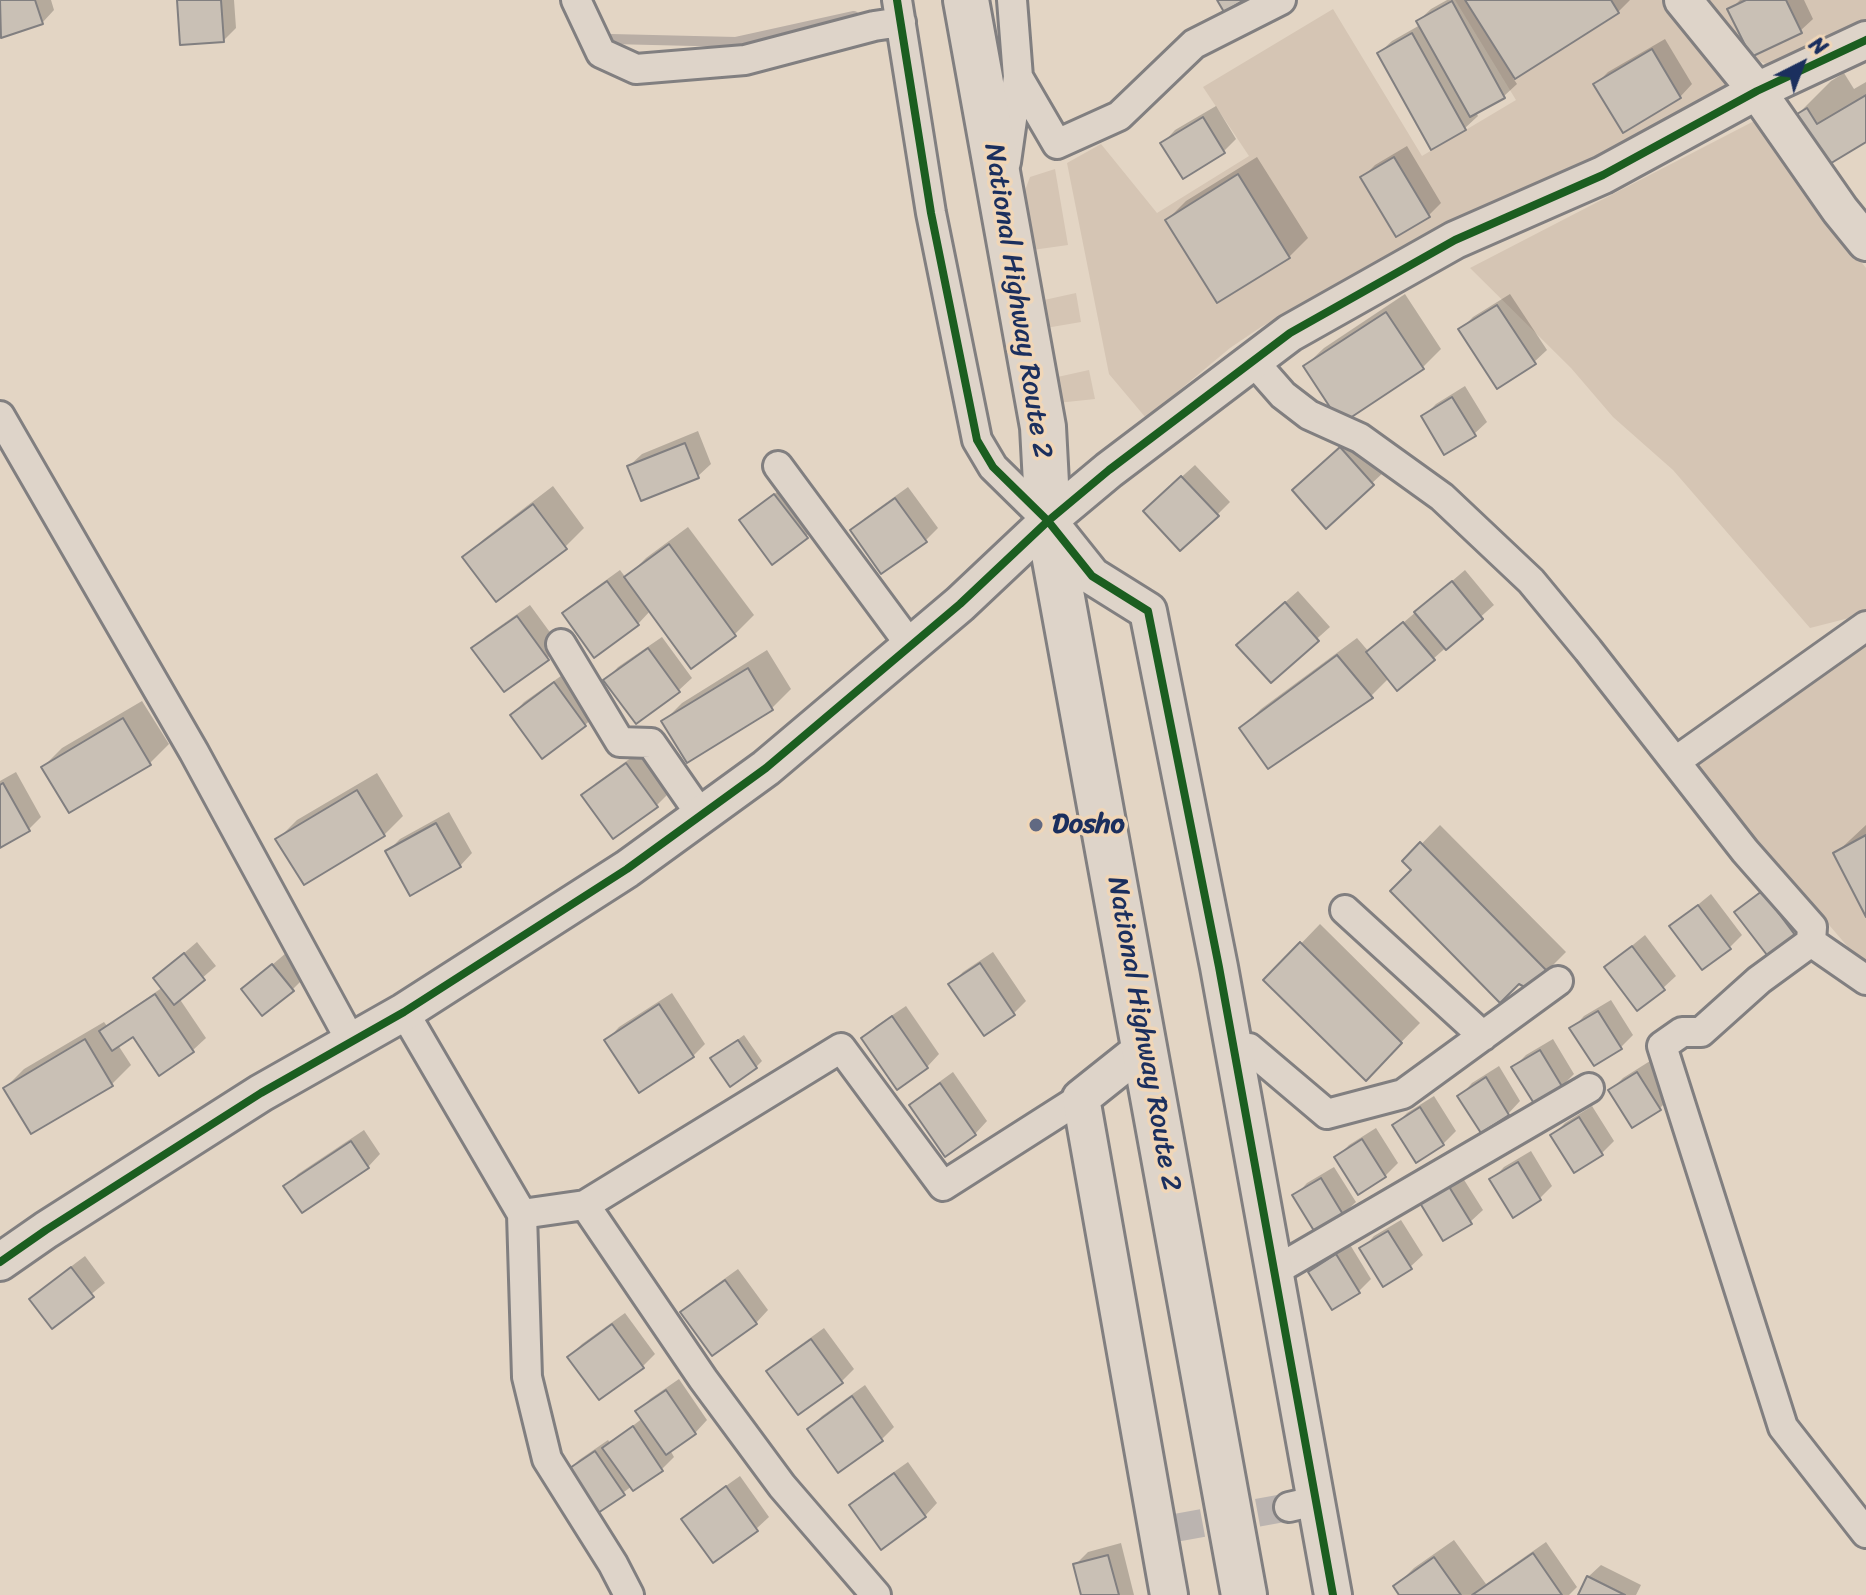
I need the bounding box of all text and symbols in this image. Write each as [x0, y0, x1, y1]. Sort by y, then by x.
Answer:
north arrow [1762, 24, 1842, 104]
text: N [1800, 26, 1837, 65]
street label: National Highway Route 2 [975, 141, 1059, 461]
place label: Dosho [1052, 808, 1125, 842]
marker: Dosho [1027, 816, 1045, 834]
street label: National Highway Route 2 [1099, 874, 1187, 1194]

